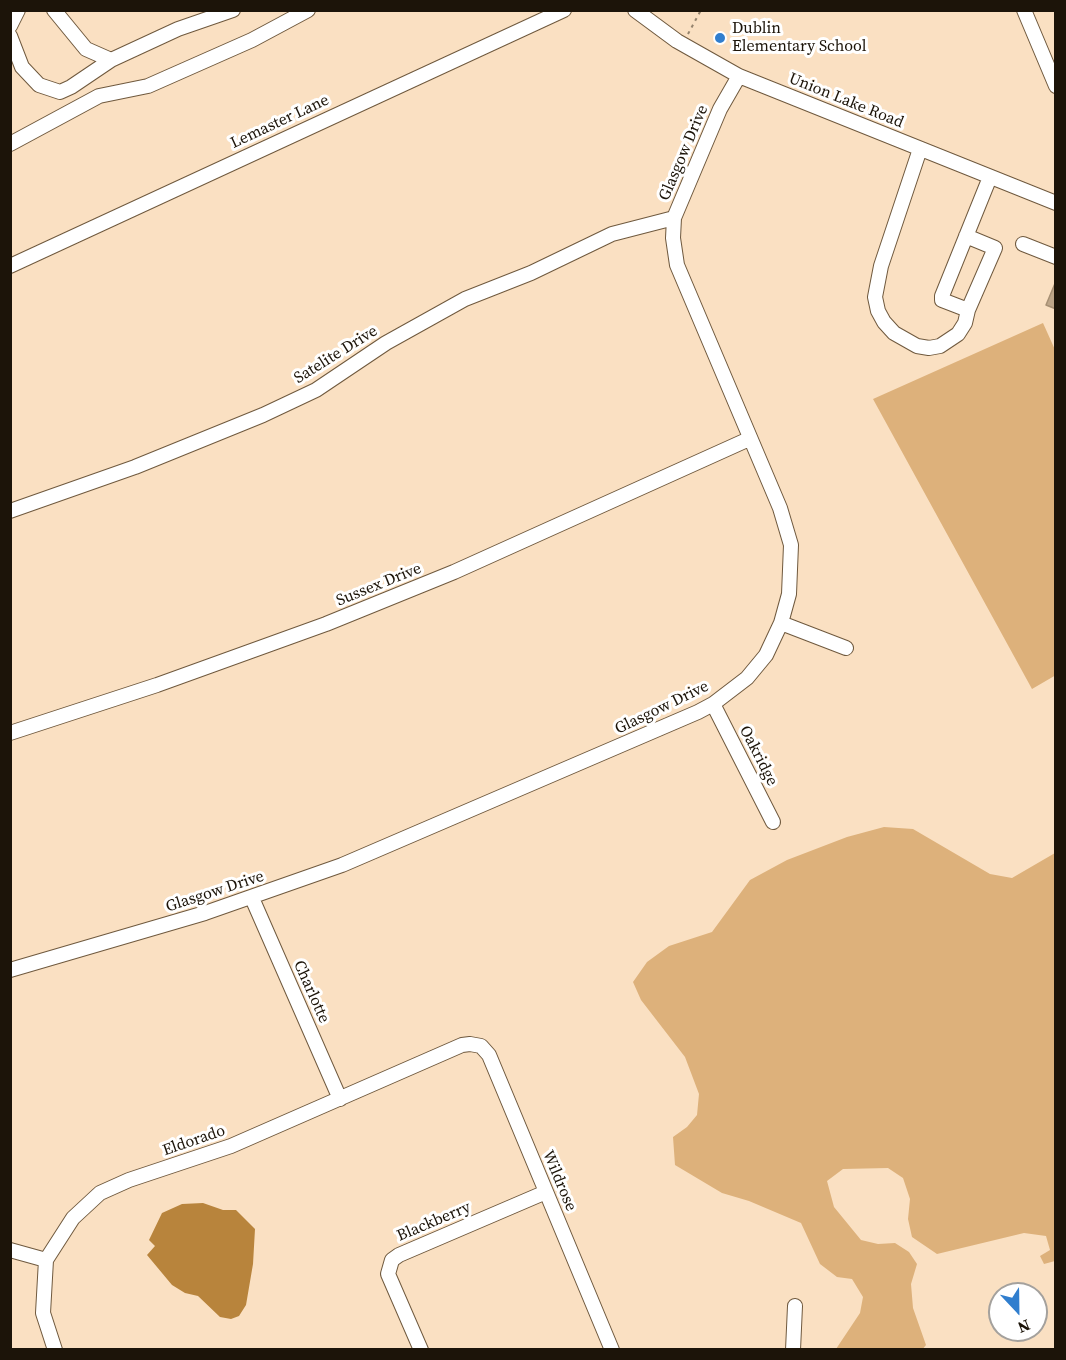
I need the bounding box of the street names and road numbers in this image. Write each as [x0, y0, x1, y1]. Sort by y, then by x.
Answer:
street label: Union Lake Road [786, 69, 906, 133]
street label: Lemaster Lane [228, 91, 332, 153]
street label: Glasgow Drive [655, 102, 713, 204]
street label: Satelite Drive [291, 322, 381, 388]
street label: Sussex Drive [334, 559, 424, 611]
street label: Glasgow Drive [612, 677, 712, 739]
street label: Oakridge [735, 723, 781, 789]
street label: Glasgow Drive [164, 867, 266, 917]
street label: Charlotte [289, 958, 333, 1026]
street label: Eldorado [160, 1121, 228, 1161]
street label: Wildrose [538, 1148, 580, 1214]
street label: Blackberry [394, 1198, 474, 1246]

